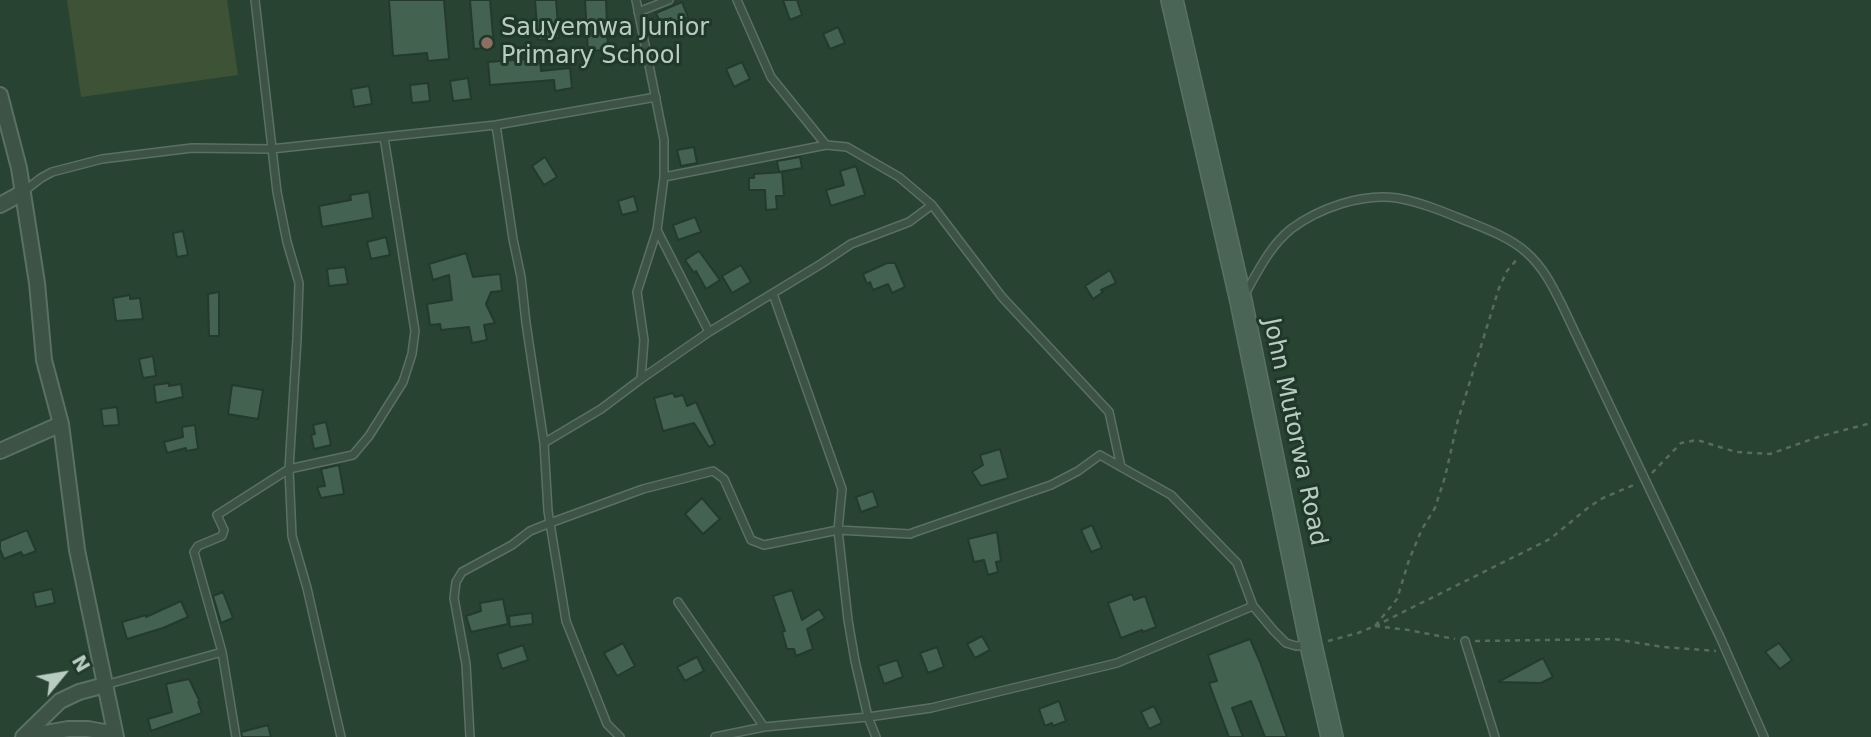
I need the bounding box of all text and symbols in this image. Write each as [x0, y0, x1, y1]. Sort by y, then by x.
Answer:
place label: Sauyemwa Junior Primary School [501, 15, 709, 71]
marker: Sauyemwa Junior Primary School [479, 35, 495, 51]
street label: John Mutorwa Road [1256, 316, 1332, 548]
north arrow [28, 639, 98, 709]
text: N [68, 651, 95, 676]

